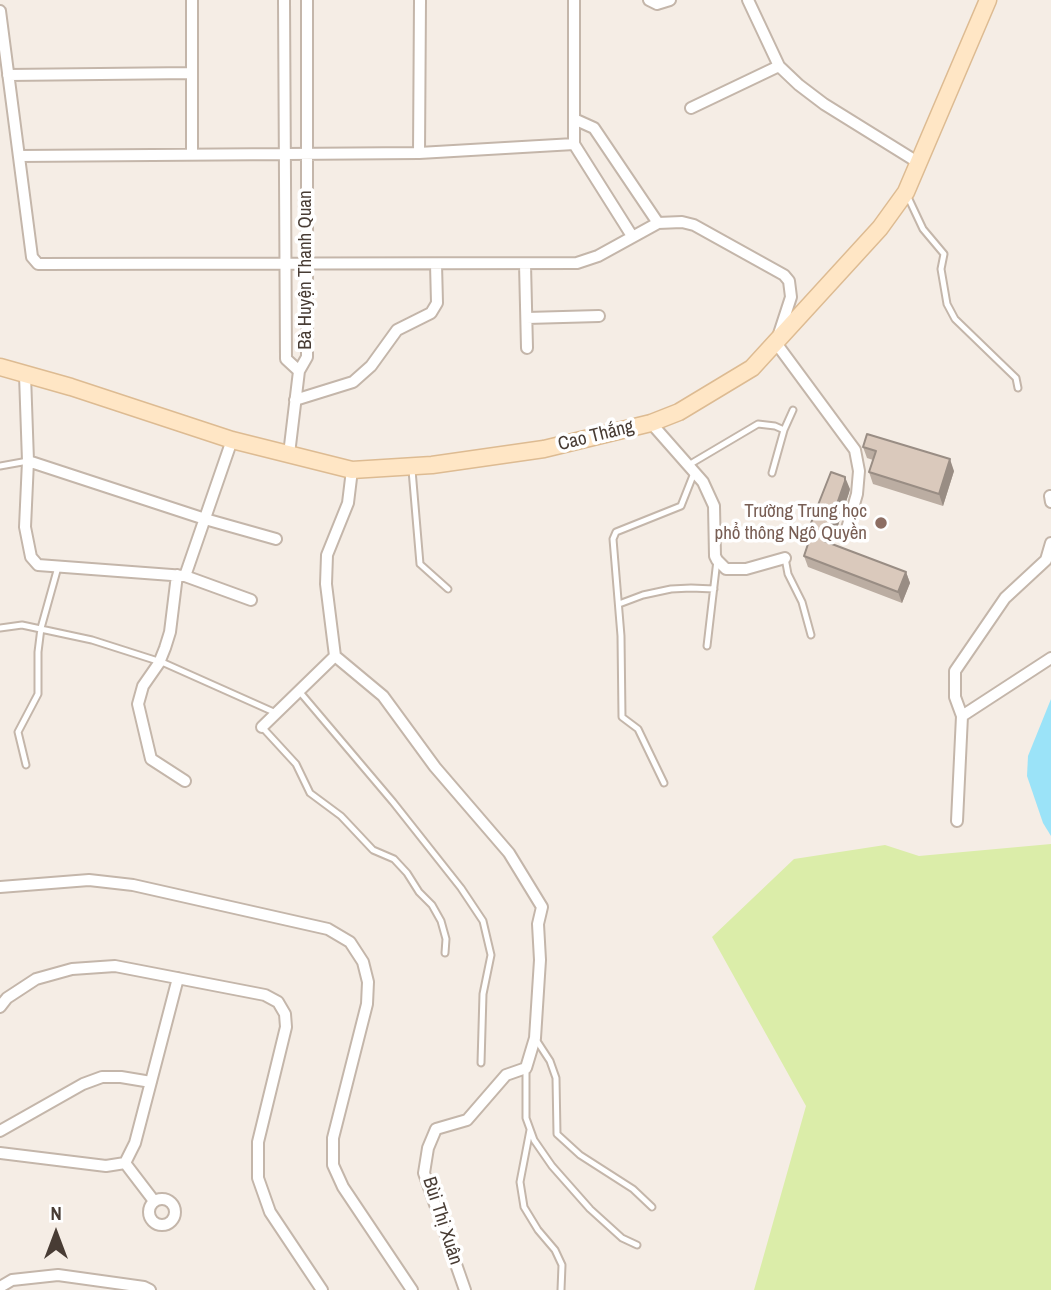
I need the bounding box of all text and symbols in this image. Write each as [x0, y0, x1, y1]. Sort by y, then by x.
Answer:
street label: Bà Huyện Thanh Quan [295, 190, 317, 350]
street label: Cao Thắng [556, 416, 636, 456]
place label: Trường Trung học phổ thông Ngô Quyền [715, 501, 867, 545]
marker: Trường Trung học phổ thông Ngô Quyền [873, 515, 889, 531]
street label: Bùi Thị Xuân [417, 1174, 467, 1268]
north arrow [21, 1199, 91, 1269]
text: N [50, 1200, 62, 1226]

